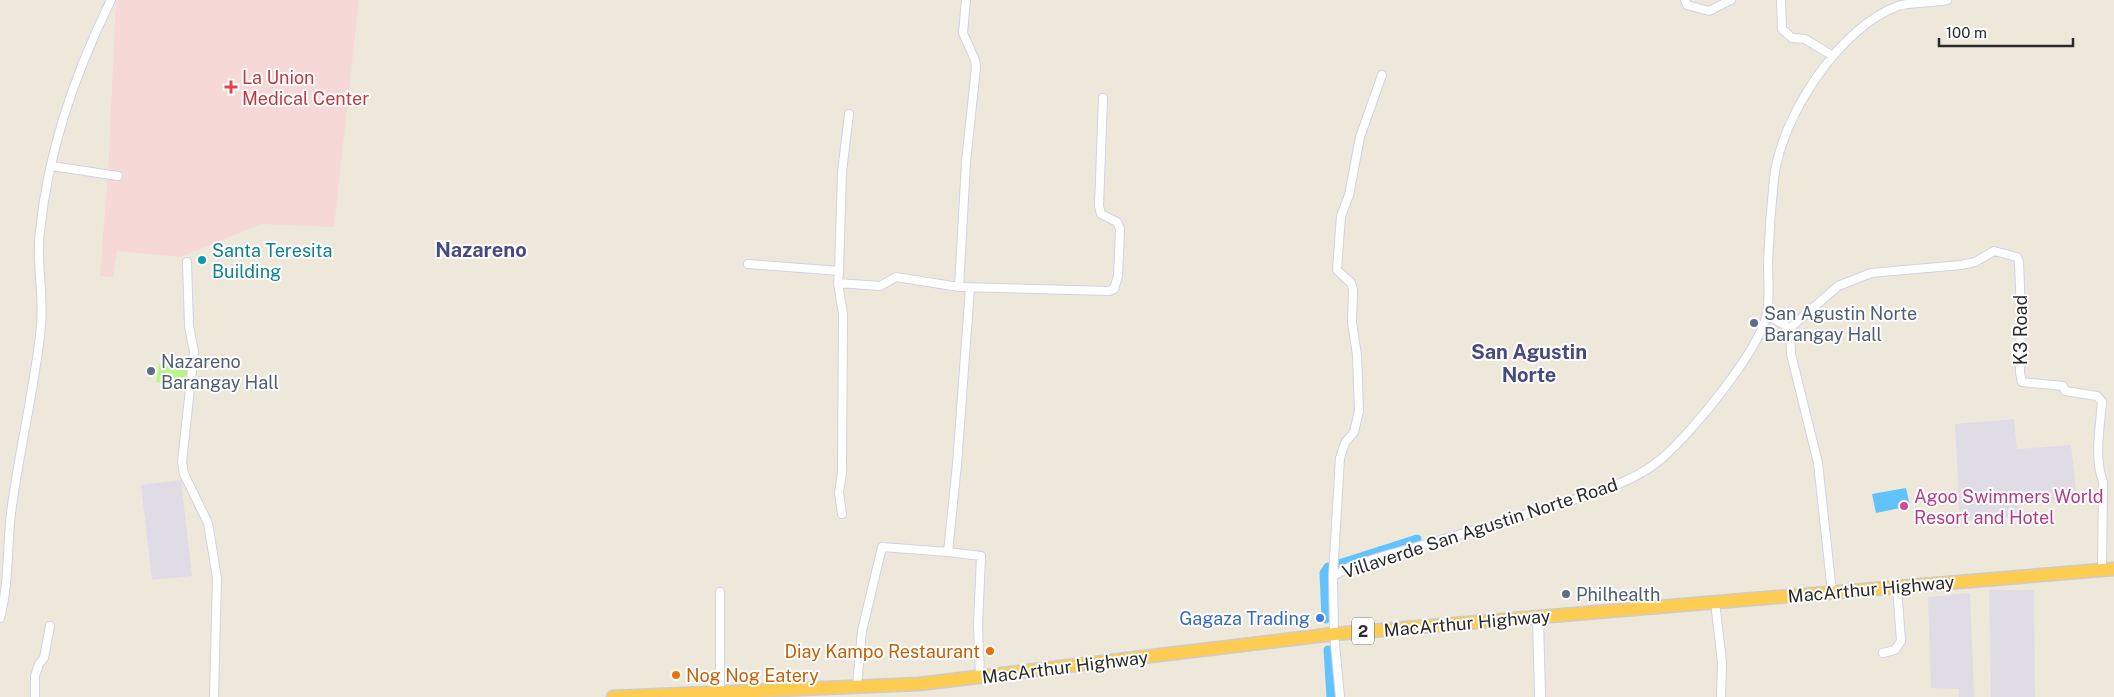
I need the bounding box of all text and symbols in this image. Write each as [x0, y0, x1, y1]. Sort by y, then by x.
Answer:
scale bar [1939, 15, 2073, 47]
text: 100 m [1946, 24, 1987, 41]
place label: La Union Medical Center [242, 67, 369, 109]
marker: La Union Medical Center [224, 80, 238, 94]
district label: Nazareno [435, 238, 527, 262]
place label: Santa Teresita Building [212, 240, 332, 282]
marker: Santa Teresita Building [196, 254, 208, 266]
street label: K3 Road [2010, 295, 2031, 365]
place label: San Agustin Norte Barangay Hall [1764, 303, 1917, 345]
marker: San Agustin Norte Barangay Hall [1748, 317, 1760, 329]
district label: San Agustin Norte [1471, 340, 1587, 387]
place label: Nazareno Barangay Hall [161, 351, 279, 393]
marker: Nazareno Barangay Hall [145, 365, 157, 377]
street label: Villaverde San Agustin Norte Road [1340, 473, 1620, 583]
place label: Agoo Swimmers World Resort and Hotel [1914, 486, 2103, 528]
marker: Agoo Swimmers World Resort and Hotel [1898, 500, 1910, 512]
street label: MacArthur Highway [1787, 571, 1956, 607]
place label: Philhealth [1576, 584, 1660, 605]
marker: Philhealth [1560, 588, 1572, 600]
street label: MacArthur Highway [1383, 605, 1552, 641]
place label: Gagaza Trading [1179, 608, 1310, 629]
marker: Gagaza Trading [1314, 612, 1326, 624]
road number: 2 [1352, 618, 1374, 644]
place label: Diay Kampo Restaurant [785, 641, 980, 662]
marker: Diay Kampo Restaurant [984, 645, 996, 657]
street label: MacArthur Highway [981, 646, 1150, 688]
place label: Nog Nog Eatery [686, 665, 819, 686]
marker: Nog Nog Eatery [670, 669, 682, 681]

